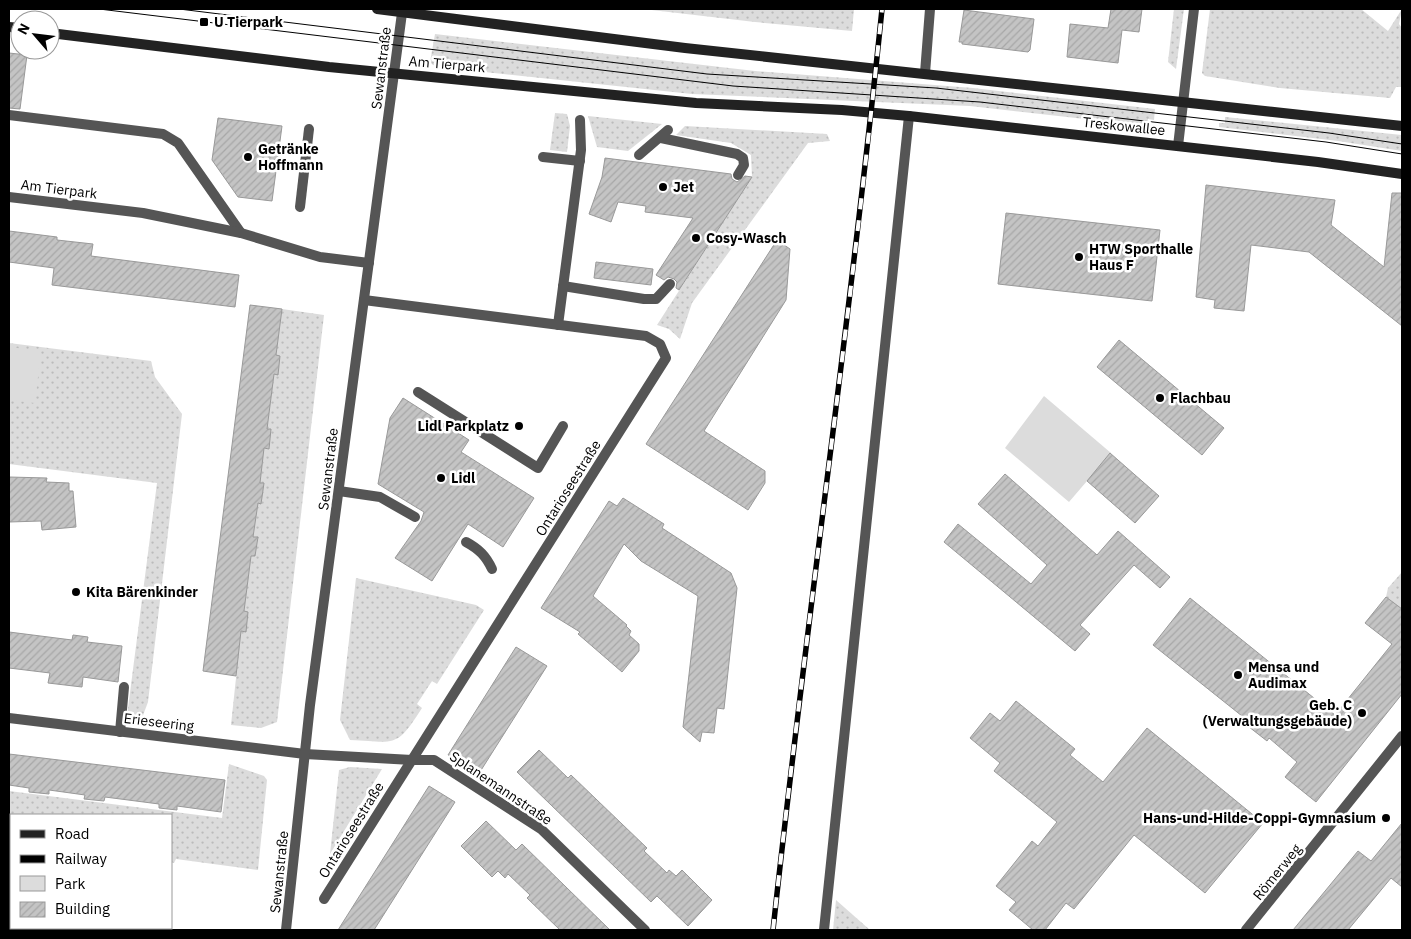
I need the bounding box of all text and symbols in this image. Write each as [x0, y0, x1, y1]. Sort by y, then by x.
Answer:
north arrow [10, 10, 60, 60]
place label: U Tierpark [214, 13, 284, 31]
marker: U Tierpark [198, 16, 210, 28]
text: N [13, 20, 34, 38]
street label: Sewanstraße [367, 26, 395, 110]
street label: Am Tierpark [408, 52, 487, 76]
street label: Treskowallee [1082, 113, 1166, 139]
place label: Getränke Hoffmann [258, 140, 323, 174]
marker: Getränke Hoffmann [242, 151, 254, 163]
street label: Am Tierpark [20, 175, 99, 203]
place label: Jet [673, 178, 694, 196]
marker: Jet [657, 181, 669, 193]
place label: Cosy-Wasch [706, 229, 787, 247]
marker: Cosy-Wasch [690, 232, 702, 244]
place label: HTW Sporthalle Haus F [1089, 240, 1193, 274]
marker: HTW Sporthalle Haus F [1073, 251, 1085, 263]
place label: Flachbau [1170, 389, 1231, 407]
marker: Flachbau [1154, 392, 1166, 404]
place label: Lidl Parkplatz [418, 417, 509, 435]
marker: Lidl Parkplatz [513, 420, 525, 432]
street label: Sewanstraße [314, 427, 342, 511]
street label: Ontarioseestraße [531, 436, 605, 539]
place label: Lidl [451, 469, 475, 487]
marker: Lidl [435, 472, 447, 484]
place label: Kita Bärenkinder [86, 583, 198, 601]
marker: Kita Bärenkinder [70, 586, 82, 598]
place label: Mensa und Audimax [1248, 658, 1319, 692]
marker: Mensa und Audimax [1232, 669, 1244, 681]
place label: Geb. C (Verwaltungsgebäude) [1203, 696, 1352, 730]
marker: Geb. C (Verwaltungsgebäude) [1356, 707, 1368, 719]
street label: Erieseering [123, 709, 196, 735]
street label: Splanemannstraße [446, 747, 556, 829]
street label: Ontarioseestraße [314, 778, 388, 881]
place label: Hans-und-Hilde-Coppi-Gymnasium [1143, 809, 1376, 827]
marker: Hans-und-Hilde-Coppi-Gymnasium [1380, 812, 1392, 824]
legend [10, 814, 172, 929]
text: Road [55, 824, 90, 843]
street label: Sewanstraße [266, 830, 292, 914]
street label: Römerweg [1249, 840, 1306, 904]
text: Railway [55, 849, 108, 868]
text: Park [55, 874, 85, 893]
text: Building [55, 899, 110, 918]

